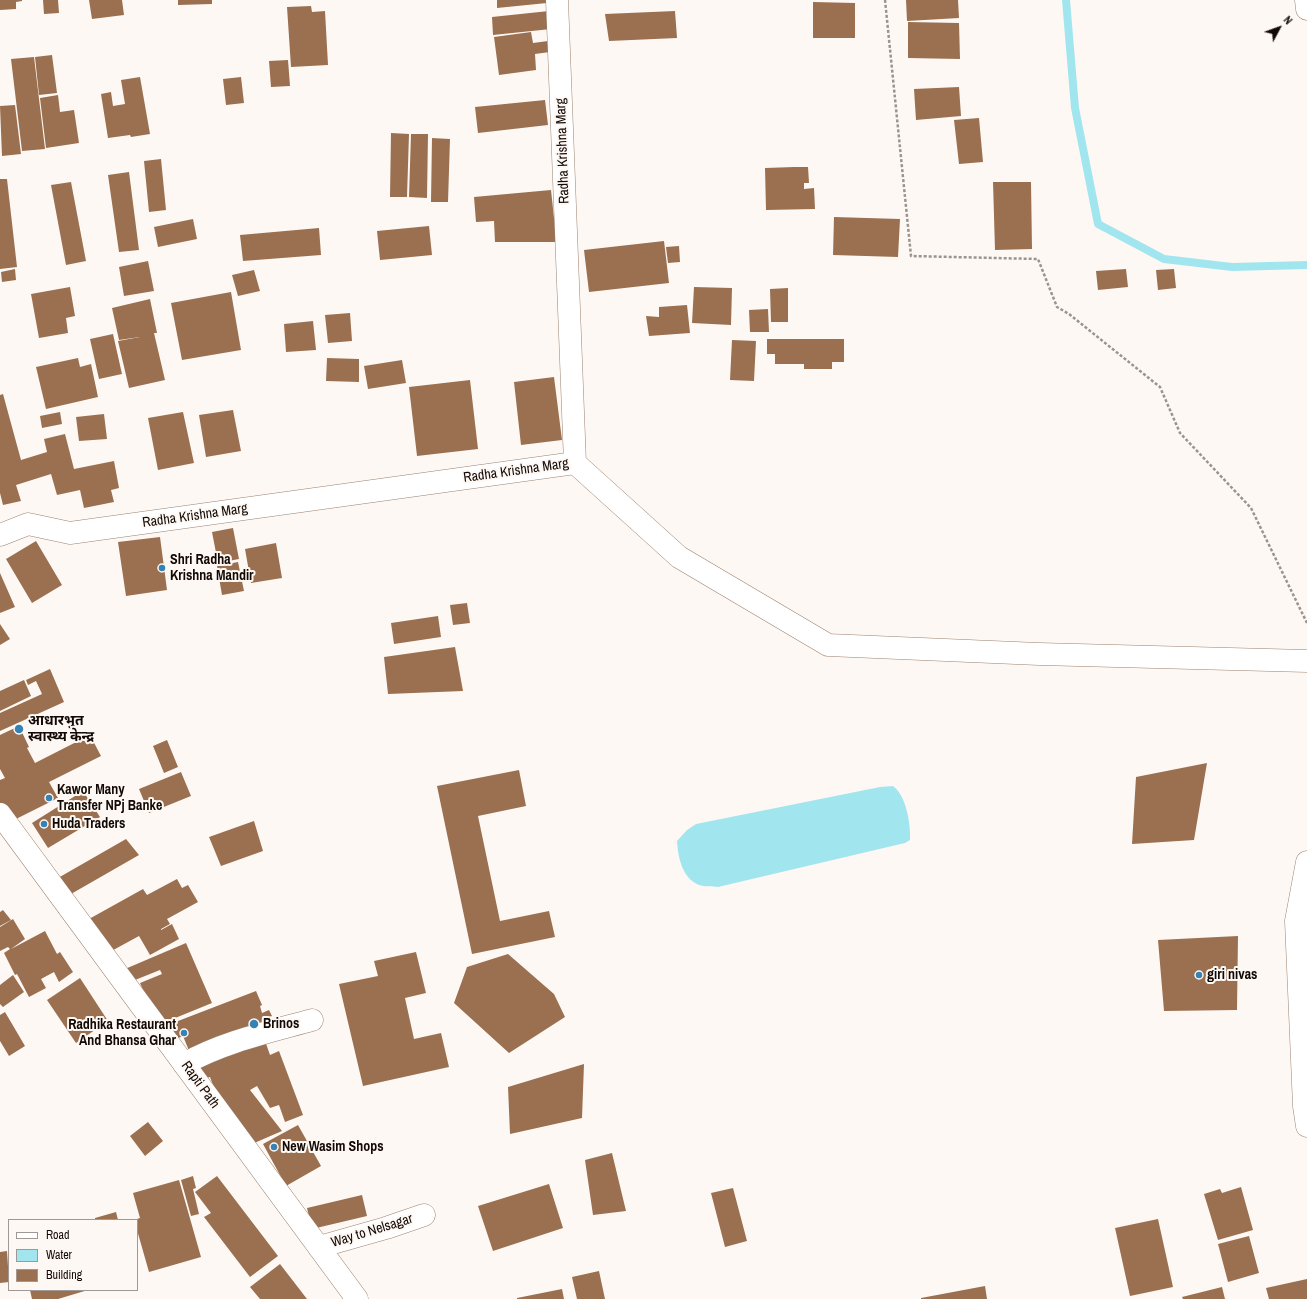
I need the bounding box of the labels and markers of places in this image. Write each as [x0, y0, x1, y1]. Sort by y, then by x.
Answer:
place label: Shri Radha Krishna Mandir [170, 552, 254, 584]
marker: Shri Radha Krishna Mandir [157, 563, 167, 573]
place label: आधारभुत स्वास्थ्य केन्द्र [28, 713, 94, 746]
marker: आधारभुत स्वास्थ्य केन्द्र [13, 723, 25, 735]
place label: Kawor Many Transfer NPj Banke [57, 782, 162, 814]
marker: Kawor Many Transfer NPj Banke [44, 793, 54, 803]
place label: Huda Traders [52, 816, 125, 832]
marker: Huda Traders [39, 819, 49, 829]
place label: giri nivas [1207, 967, 1257, 983]
marker: giri nivas [1194, 970, 1204, 980]
place label: Brinos [263, 1016, 299, 1032]
place label: Radhika Restaurant And Bhansa Ghar [68, 1017, 176, 1050]
marker: Brinos [248, 1018, 260, 1030]
marker: Radhika Restaurant And Bhansa Ghar [179, 1028, 189, 1038]
place label: New Wasim Shops [282, 1139, 384, 1155]
marker: New Wasim Shops [269, 1142, 279, 1152]

